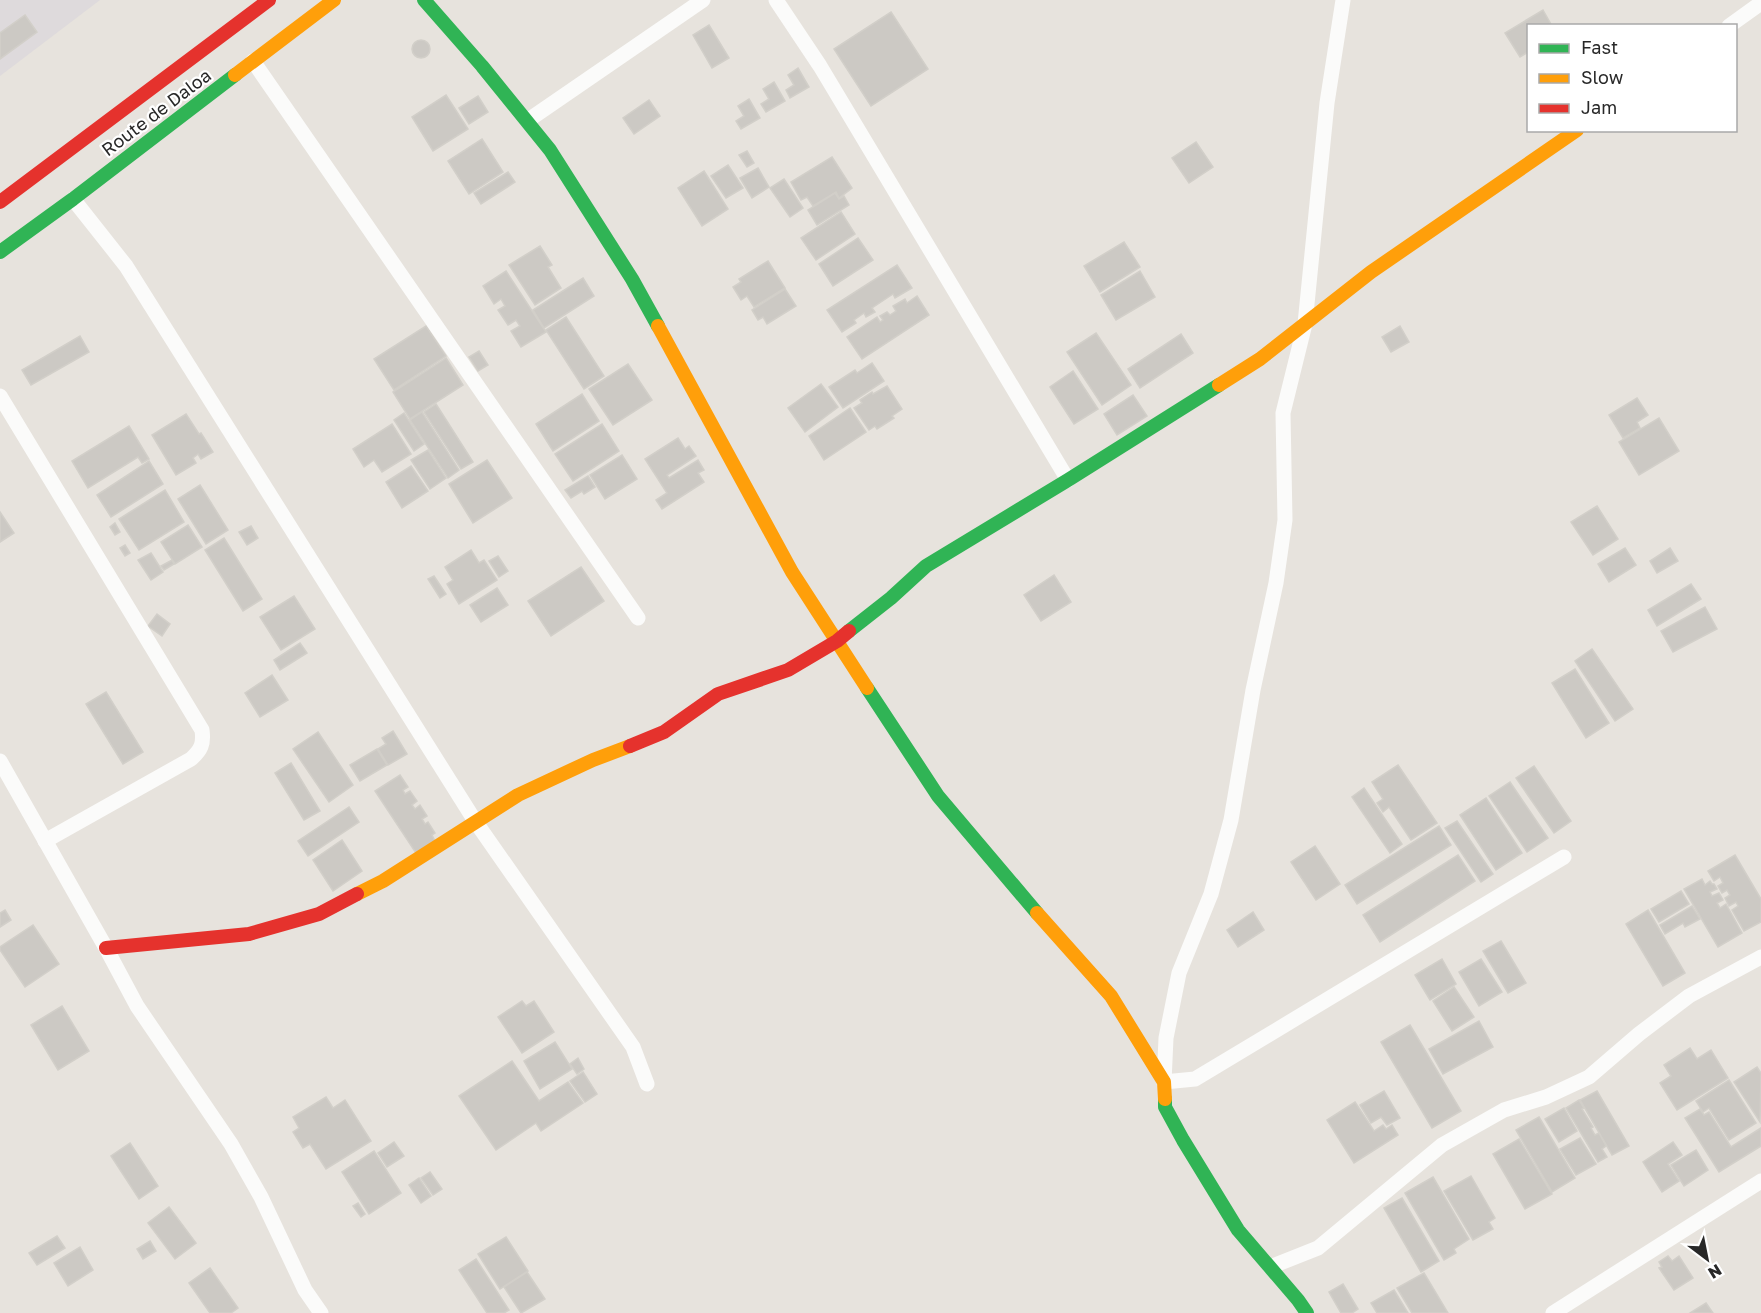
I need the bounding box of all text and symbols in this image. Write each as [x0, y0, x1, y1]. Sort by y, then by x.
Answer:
legend [1527, 24, 1737, 132]
text: Fast [1581, 36, 1618, 58]
street label: Route de Daloa [97, 64, 215, 160]
text: Slow [1581, 66, 1624, 88]
text: Jam [1581, 96, 1617, 118]
north arrow [1677, 1229, 1737, 1289]
text: N [1704, 1260, 1725, 1283]

